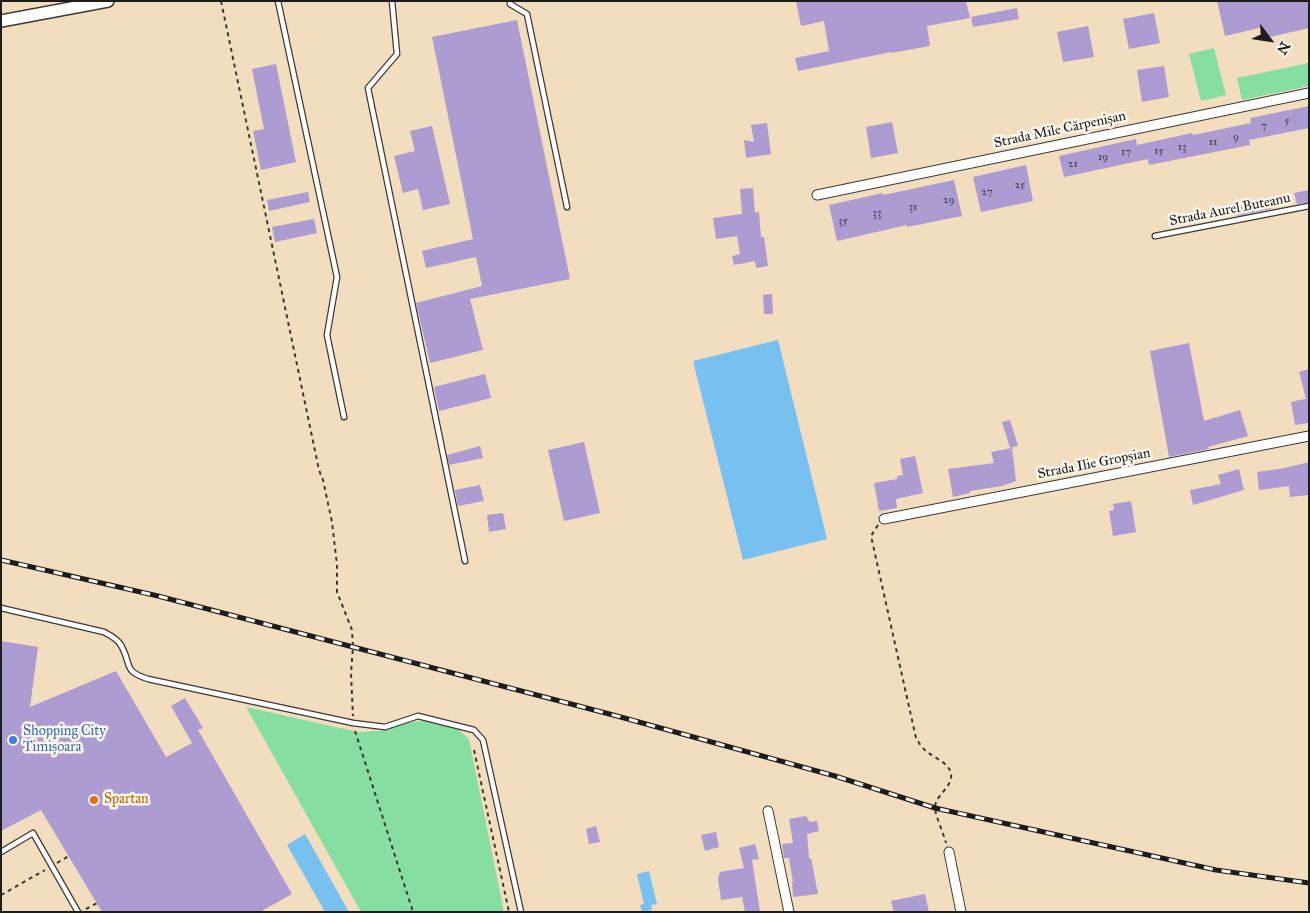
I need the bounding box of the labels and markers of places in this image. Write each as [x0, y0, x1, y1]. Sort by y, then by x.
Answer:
place label: Shopping City Timișoara [23, 724, 106, 756]
marker: Shopping City Timișoara [7, 734, 19, 746]
place label: Spartan [104, 792, 149, 808]
marker: Spartan [88, 794, 100, 806]

